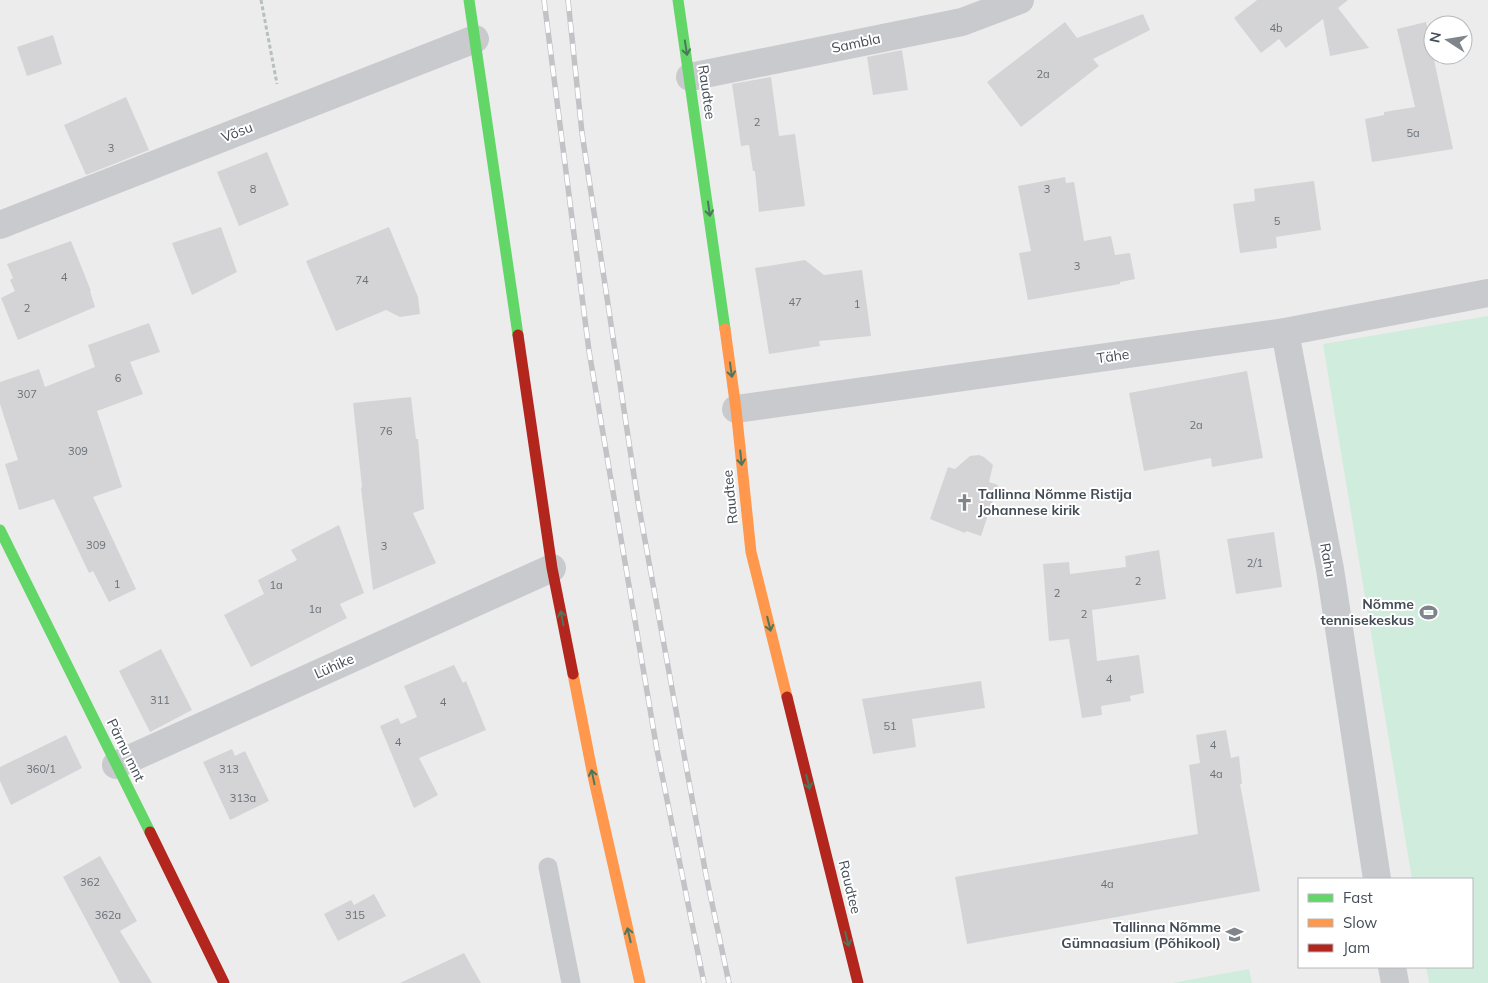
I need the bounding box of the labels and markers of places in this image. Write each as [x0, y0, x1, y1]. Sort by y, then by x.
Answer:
place label: Tallinna Nõmme Ristija Johannese kirik [978, 485, 1132, 519]
church icon: Tallinna Nõmme Ristija Johannese kirik [954, 492, 974, 512]
place label: Nõmme tennisekeskus [1321, 595, 1414, 629]
sports icon: Nõmme tennisekeskus [1418, 602, 1438, 622]
place label: Tallinna Nõmme Gümnaasium (Põhikool) [1061, 918, 1221, 952]
school or university icon: Tallinna Nõmme Gümnaasium (Põhikool) [1225, 925, 1245, 945]

